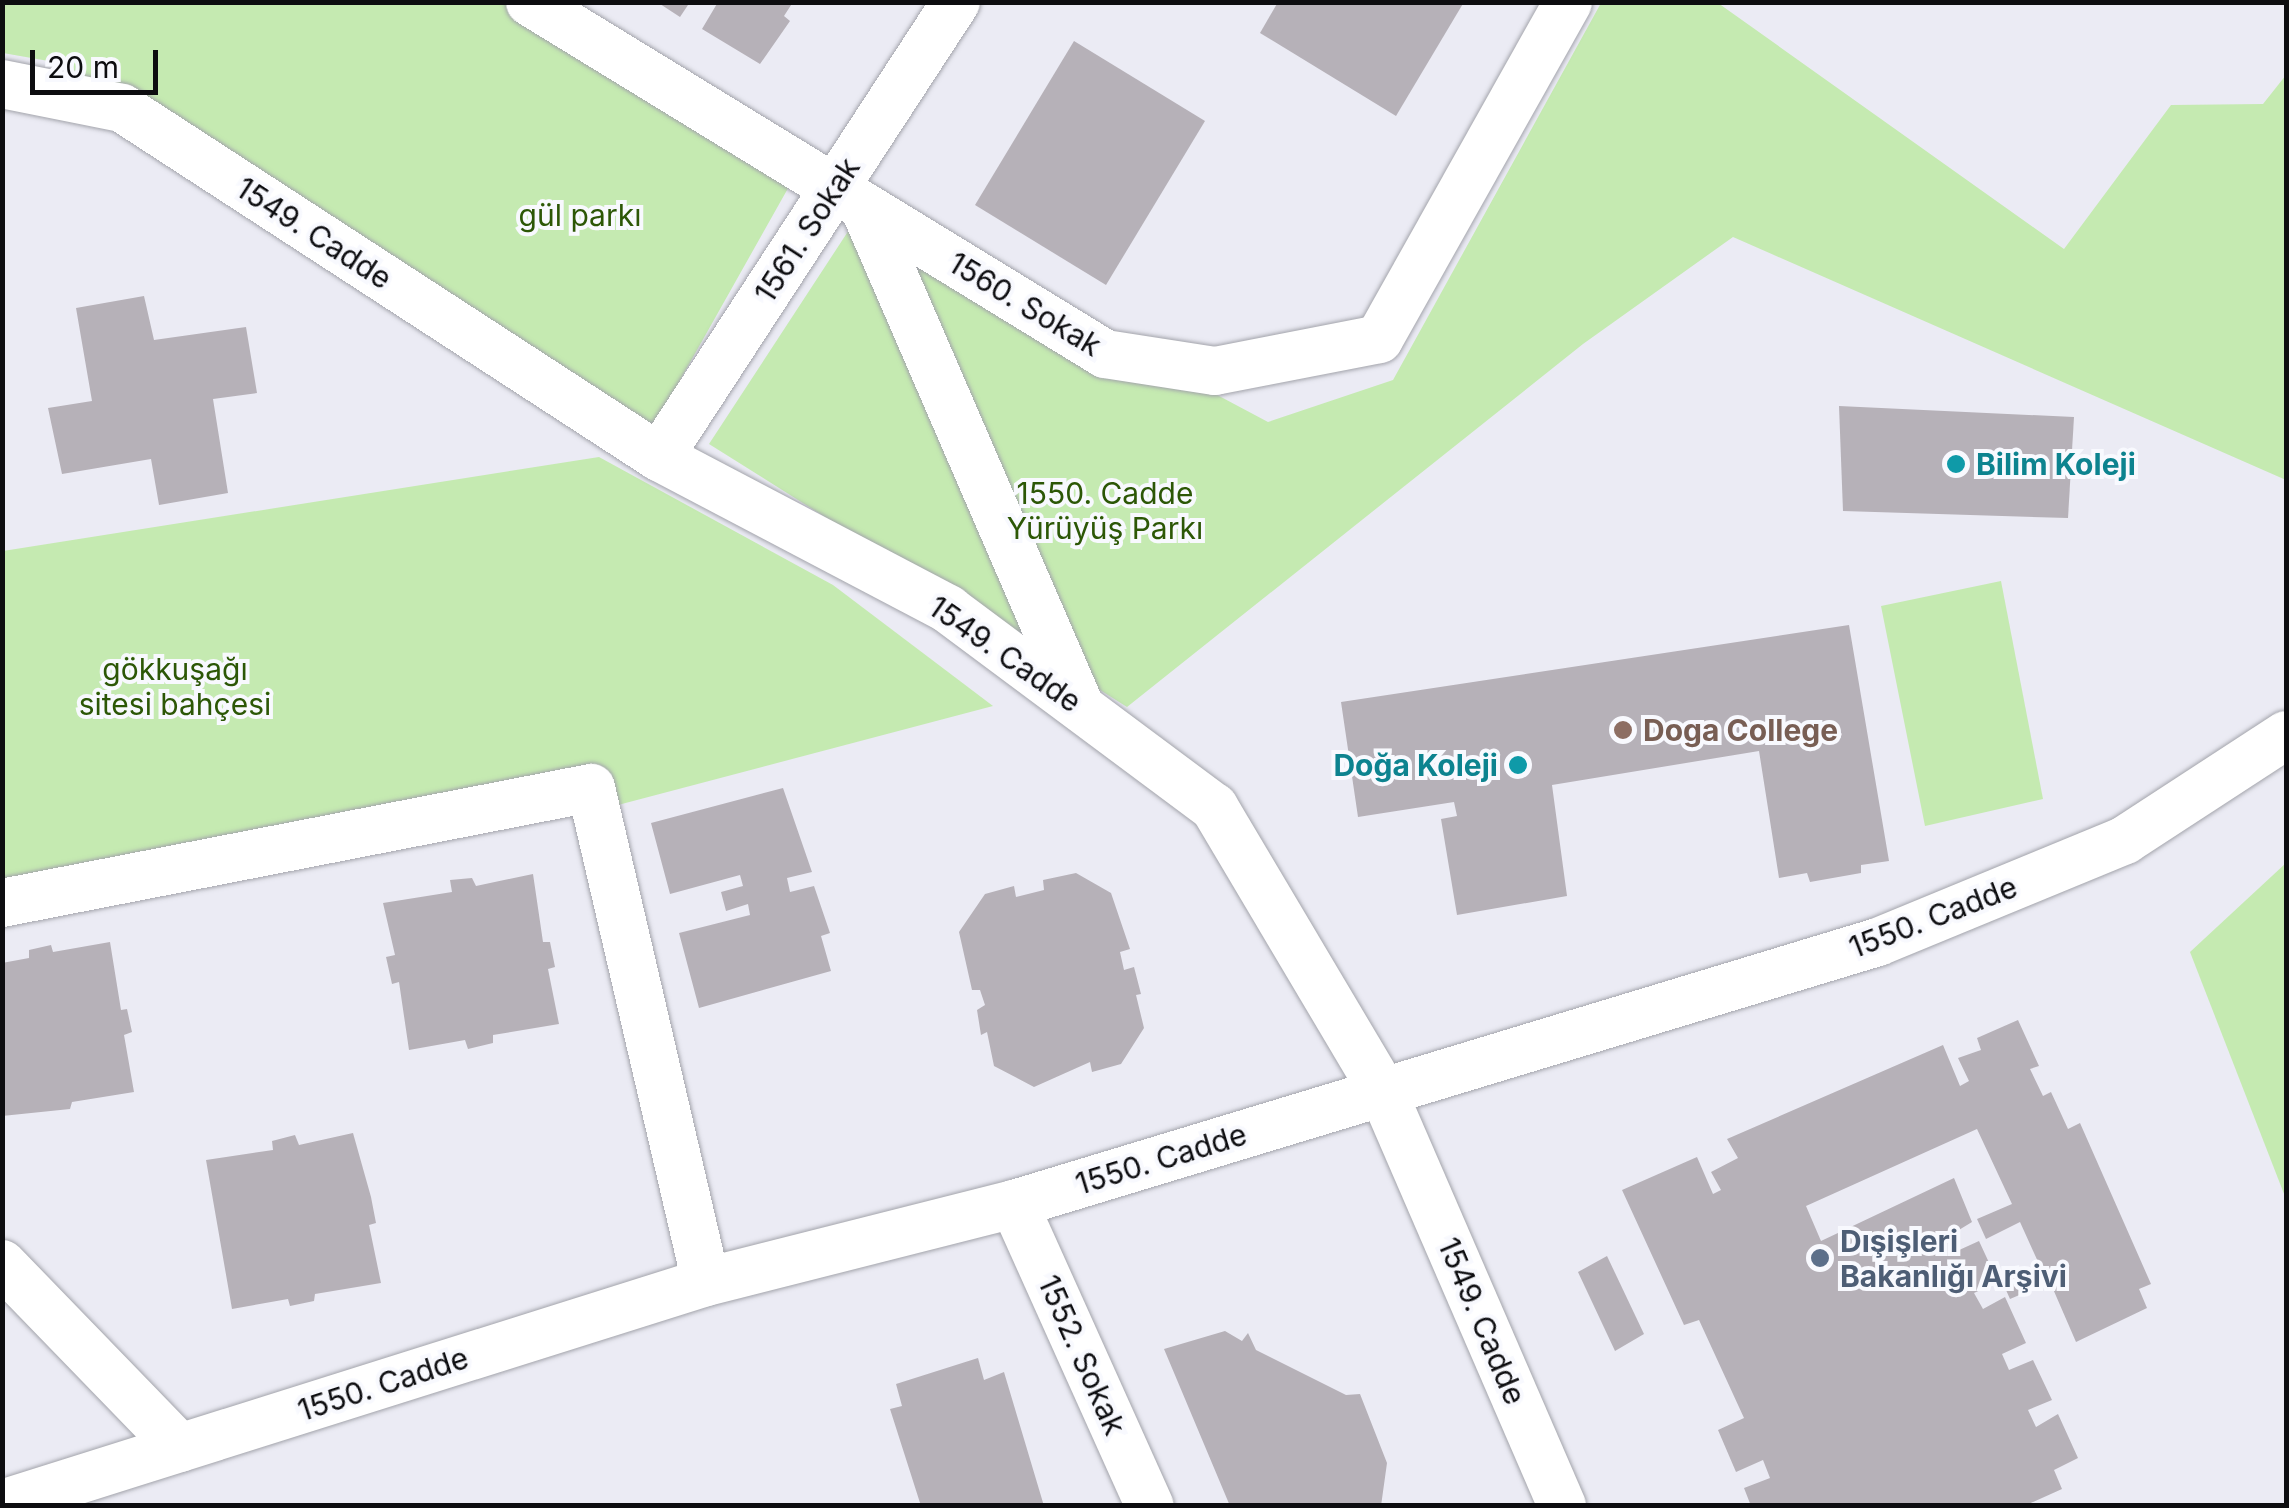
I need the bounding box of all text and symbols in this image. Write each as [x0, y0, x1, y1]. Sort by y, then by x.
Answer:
scale bar [35, 30, 162, 92]
text: 20 m [47, 49, 119, 85]
street label: 1561. Sokak [747, 151, 867, 309]
street label: 1549. Cadde [230, 170, 398, 296]
park label: gül parkı [519, 197, 641, 233]
street label: 1560. Sokak [942, 244, 1108, 364]
place label: Bilim Koleji [1976, 446, 2136, 482]
marker: Bilim Koleji [1945, 453, 1967, 475]
park label: 1550. Cadde Yürüyüş Parkı [1007, 475, 1203, 546]
street label: 1549. Cadde [922, 588, 1088, 720]
park label: gökkuşağı sitesi bahçesi [79, 651, 271, 722]
place label: Doga College [1643, 712, 1838, 748]
marker: Doga College [1612, 719, 1634, 741]
place label: Doğa Koleji [1333, 747, 1498, 783]
marker: Doğa Koleji [1507, 754, 1529, 776]
street label: 1550. Cadde [1844, 868, 2022, 966]
street label: 1550. Cadde [1071, 1116, 1251, 1202]
place label: Dışişleri Bakanlığı Arşivi [1840, 1223, 2067, 1294]
street label: 1549. Cadde [1431, 1232, 1533, 1410]
marker: Dışişleri Bakanlığı Arşivi [1809, 1247, 1831, 1269]
street label: 1552. Sokak [1031, 1270, 1133, 1440]
street label: 1550. Cadde [293, 1340, 473, 1428]

